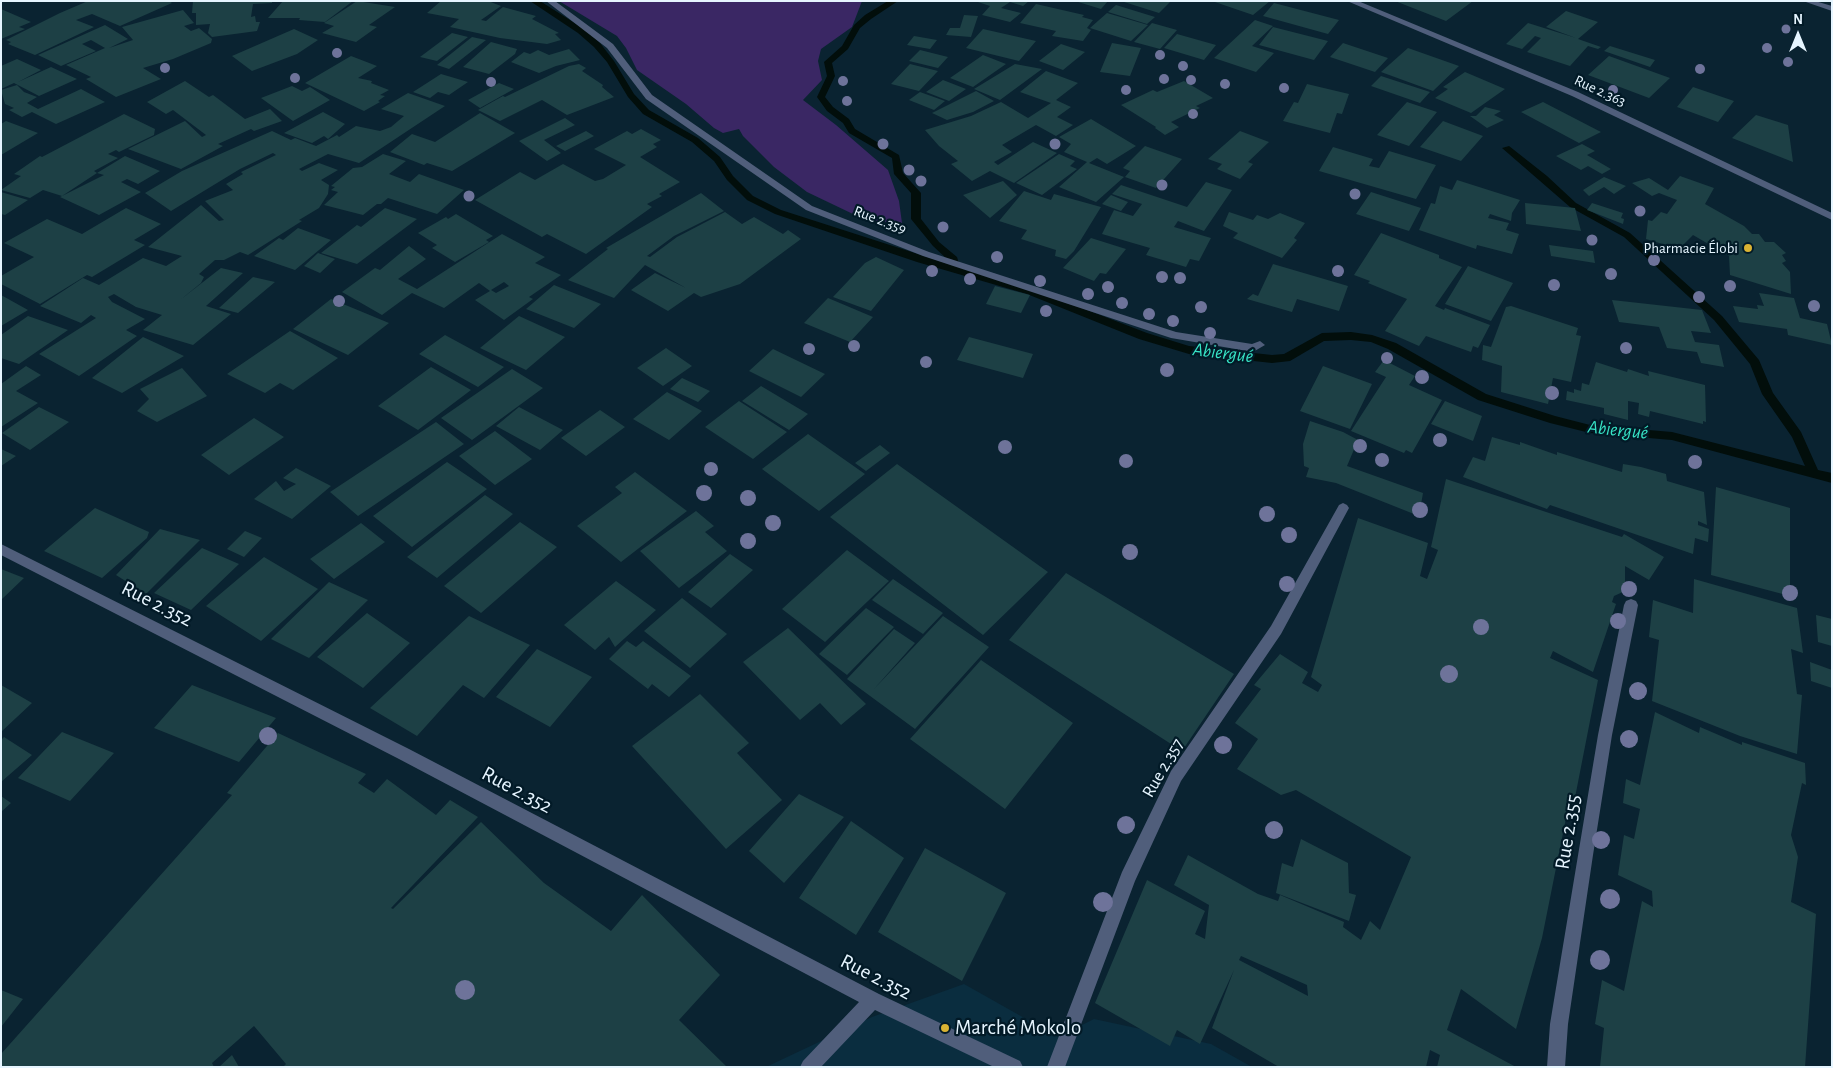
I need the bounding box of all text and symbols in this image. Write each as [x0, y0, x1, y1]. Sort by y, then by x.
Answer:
north arrow [1773, 10, 1823, 60]
text: N [1793, 13, 1803, 27]
street label: Rue 2.363 [1571, 71, 1629, 111]
street label: Rue 2.359 [851, 202, 909, 238]
place label: Pharmacie Élobi [1643, 239, 1738, 257]
marker: Pharmacie Élobi [1742, 242, 1754, 254]
water label: Abiergué [1192, 338, 1254, 368]
water label: Abiergué [1587, 415, 1649, 445]
street label: Rue 2.352 [117, 575, 197, 633]
street label: Rue 2.357 [1137, 735, 1189, 801]
street label: Rue 2.352 [477, 761, 557, 819]
street label: Rue 2.355 [1550, 793, 1586, 871]
street label: Rue 2.352 [836, 948, 916, 1006]
place label: Marché Mokolo [955, 1015, 1081, 1041]
marker: Marché Mokolo [939, 1022, 951, 1034]

